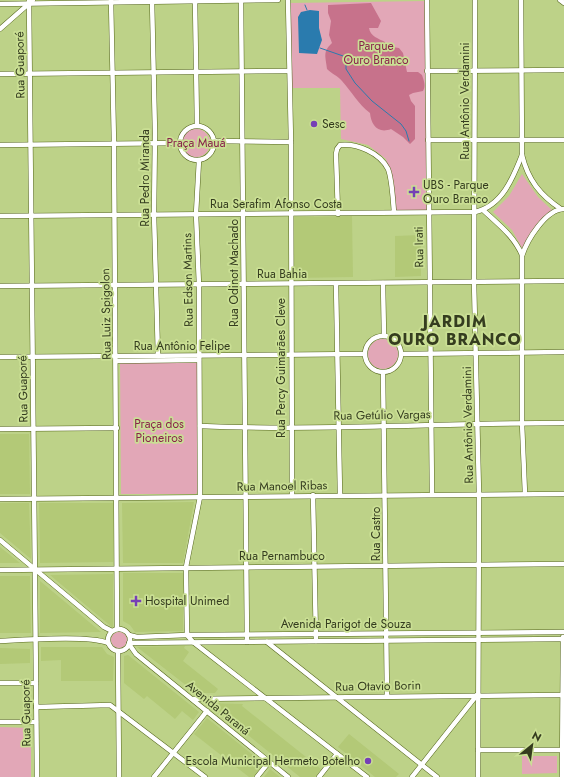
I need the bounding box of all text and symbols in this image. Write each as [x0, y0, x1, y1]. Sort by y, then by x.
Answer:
street label: Rua Guaporé [10, 31, 30, 99]
park label: Parque Ouro Branco [343, 37, 409, 69]
street label: Rua Antônio Verdamini [456, 42, 474, 160]
place label: Sesc [322, 115, 346, 133]
marker: Sesc [309, 119, 319, 129]
street label: Rua Pedro Miranda [136, 129, 154, 227]
park label: Praça Mauá [167, 134, 226, 152]
place label: UBS - Parque Ouro Branco [423, 176, 489, 208]
marker: UBS - Parque Ouro Branco [408, 186, 420, 198]
street label: Rua Serafim Afonso Costa [210, 195, 342, 213]
street label: Rua Odinot Machado [225, 219, 243, 327]
street label: Rua Irati [410, 226, 428, 268]
street label: Rua Edson Martins [178, 233, 198, 327]
street label: Rua Bahia [257, 265, 307, 283]
street label: Rua Luiz Spigolon [96, 268, 116, 360]
street label: Rua Percy Guimarães Cleve [272, 298, 290, 438]
district label: JARDIM OURO BRANCO [388, 310, 522, 351]
street label: Rua Antônio Felipe [134, 337, 230, 355]
street label: Rua Guaporé [13, 355, 33, 423]
street label: Rua Antônio Verdamini [458, 366, 478, 484]
street label: Rua Getúlio Vargas [333, 405, 431, 425]
park label: Praça dos Pioneiros [134, 415, 184, 447]
street label: Rua Manoel Ribas [237, 476, 328, 496]
street label: Rua Castro [367, 506, 385, 561]
street label: Rua Pernambuco [239, 547, 325, 565]
place label: Hospital Unimed [145, 592, 229, 610]
marker: Hospital Unimed [130, 595, 142, 607]
street label: Avenida Parigot de Souza [281, 615, 412, 633]
street label: Avenida Paraná [182, 676, 254, 740]
street label: Rua Otavio Borin [335, 676, 421, 696]
street label: Rua Guaporé [16, 679, 36, 747]
north arrow [512, 725, 552, 765]
text: N [529, 727, 545, 745]
place label: Escola Municipal Hermeto Botelho [186, 752, 360, 770]
marker: Escola Municipal Hermeto Botelho [363, 756, 373, 766]

